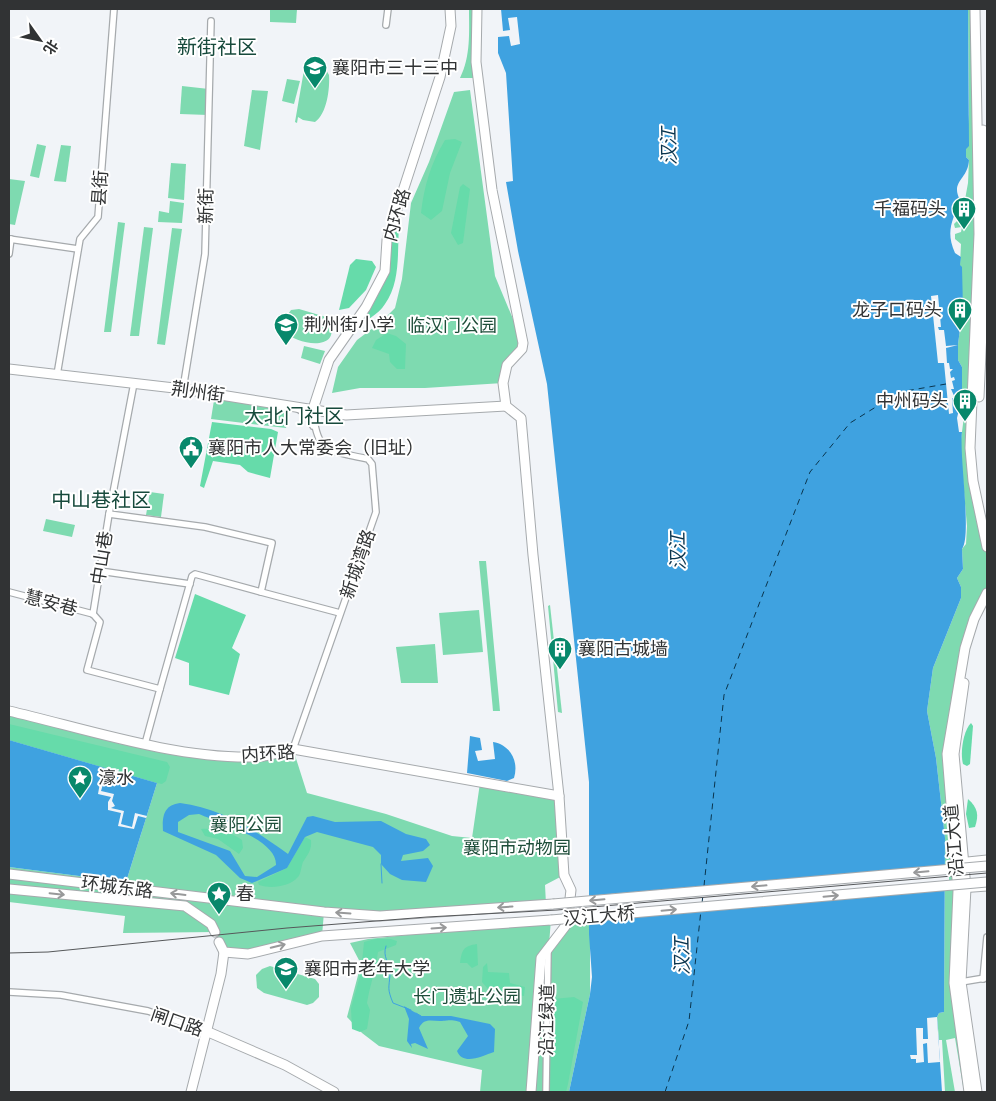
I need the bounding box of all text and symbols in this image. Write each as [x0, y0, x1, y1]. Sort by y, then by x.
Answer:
north arrow [15, 15, 65, 65]
district label: 新街社区 [177, 35, 257, 59]
text: 北 [40, 36, 61, 57]
school or university icon: 襄阳市三十三中 [302, 55, 328, 89]
place label: 襄阳市三十三中 [332, 57, 458, 79]
water label: 汉江 [657, 125, 681, 165]
street label: 县街 [88, 169, 112, 207]
street label: 内环路 [379, 186, 415, 244]
street label: 新街 [195, 188, 217, 224]
building icon: 千福码头 [951, 196, 977, 230]
place label: 千福码头 [874, 198, 946, 220]
building icon: 龙子口码头 [947, 297, 973, 331]
place label: 龙子口码头 [852, 299, 942, 321]
school or university icon: 荆州街小学 [273, 312, 299, 346]
place label: 荆州街小学 [304, 314, 394, 336]
park label: 临汉门公园 [407, 315, 497, 337]
street label: 荆州街 [170, 377, 226, 407]
building icon: 中州码头 [952, 388, 978, 422]
place label: 中州码头 [876, 390, 948, 412]
district label: 大北门社区 [244, 404, 344, 428]
public building icon: 襄阳市人大常委会（旧址） [178, 435, 204, 469]
place label: 襄阳市人大常委会（旧址） [208, 437, 424, 459]
district label: 中山巷社区 [51, 488, 151, 512]
street label: 新城湾路 [336, 526, 380, 602]
street label: 中山巷 [87, 530, 117, 586]
water label: 汉江 [666, 530, 690, 570]
street label: 慧安巷 [22, 585, 80, 621]
building icon: 襄阳古城墙 [547, 636, 573, 670]
place label: 襄阳古城墙 [578, 638, 668, 660]
street label: 内环路 [240, 741, 296, 767]
place icon: 濠水 [67, 765, 93, 799]
place label: 濠水 [98, 767, 134, 789]
street label: 沿江大道 [940, 803, 968, 877]
park label: 襄阳公园 [210, 814, 282, 836]
park label: 襄阳市动物园 [463, 837, 571, 859]
one-way arrow [914, 867, 930, 877]
street label: 环城东路 [80, 872, 154, 902]
place icon: 春 [206, 881, 232, 915]
one-way arrow [752, 881, 768, 891]
place label: 春 [236, 883, 254, 905]
one-way arrow [49, 889, 65, 899]
one-way arrow [170, 889, 186, 899]
one-way arrow [823, 891, 839, 901]
one-way arrow [590, 895, 606, 905]
one-way arrow [497, 902, 513, 912]
street label: 汉江大桥 [562, 902, 636, 930]
one-way arrow [661, 905, 677, 915]
one-way arrow [335, 909, 351, 918]
one-way arrow [431, 924, 447, 933]
water label: 汉江 [670, 935, 694, 975]
one-way arrow [270, 941, 286, 950]
school or university icon: 襄阳市老年大学 [273, 956, 299, 990]
place label: 襄阳市老年大学 [304, 958, 430, 980]
street label: 沿江绿道 [535, 984, 559, 1056]
park label: 长门遗址公园 [413, 986, 521, 1008]
street label: 闸口路 [148, 1003, 206, 1041]

